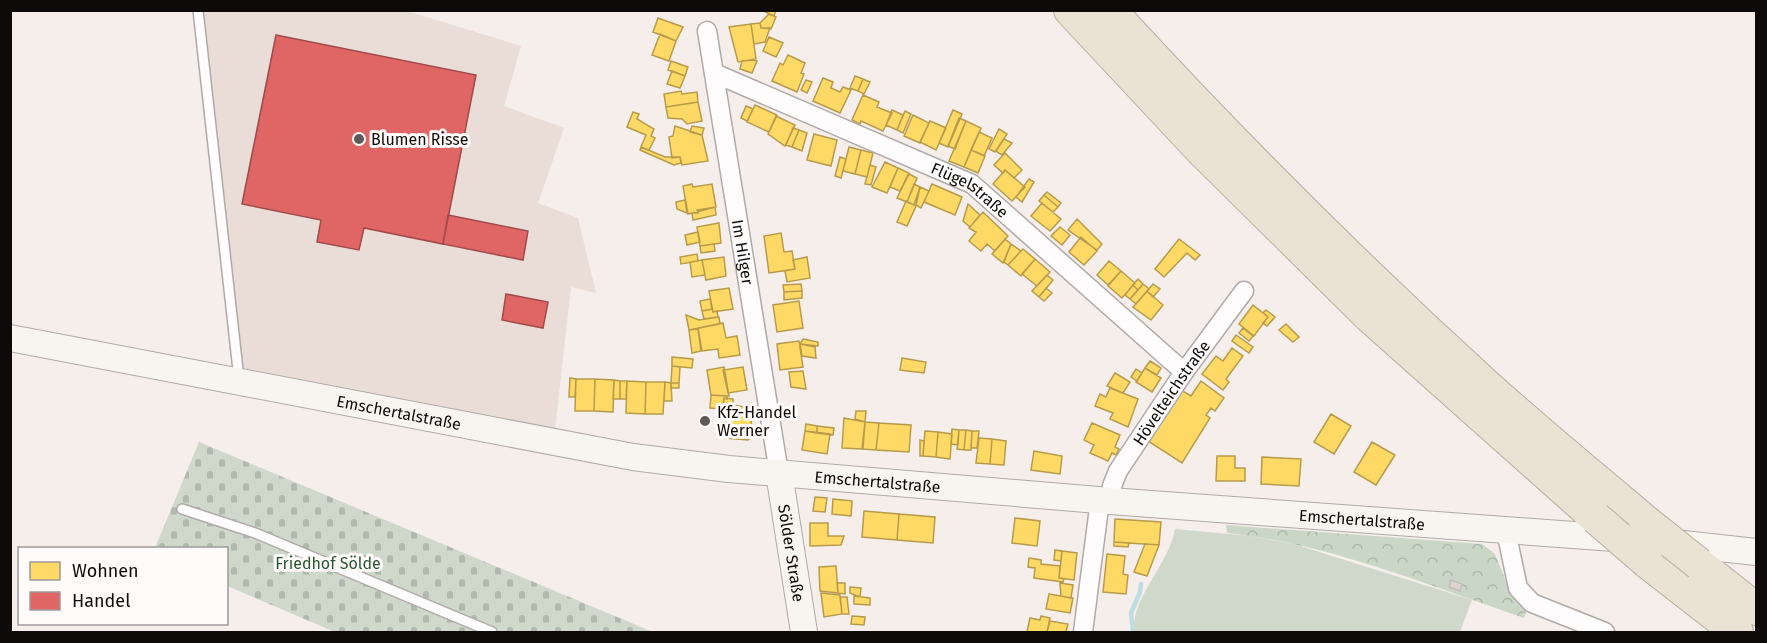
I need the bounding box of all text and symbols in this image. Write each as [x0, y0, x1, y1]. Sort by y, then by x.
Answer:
place label: Blumen Risse [371, 130, 468, 149]
marker: Blumen Risse [352, 132, 366, 146]
street label: Flügelstraße [928, 158, 1012, 221]
street label: Im Hilger [728, 218, 758, 287]
street label: Hövelteichstraße [1128, 336, 1214, 449]
street label: Emschertalstraße [335, 391, 463, 433]
place label: Kfz-Handel Werner [717, 403, 797, 440]
marker: Kfz-Handel Werner [698, 414, 712, 428]
street label: Emschertalstraße [814, 467, 941, 496]
street label: Sölder Straße [775, 503, 809, 603]
street label: Emschertalstraße [1298, 505, 1426, 534]
legend [18, 547, 228, 625]
park label: Friedhof Sölde [275, 554, 381, 573]
text: Wohnen [72, 560, 139, 582]
text: Handel [72, 590, 130, 612]

